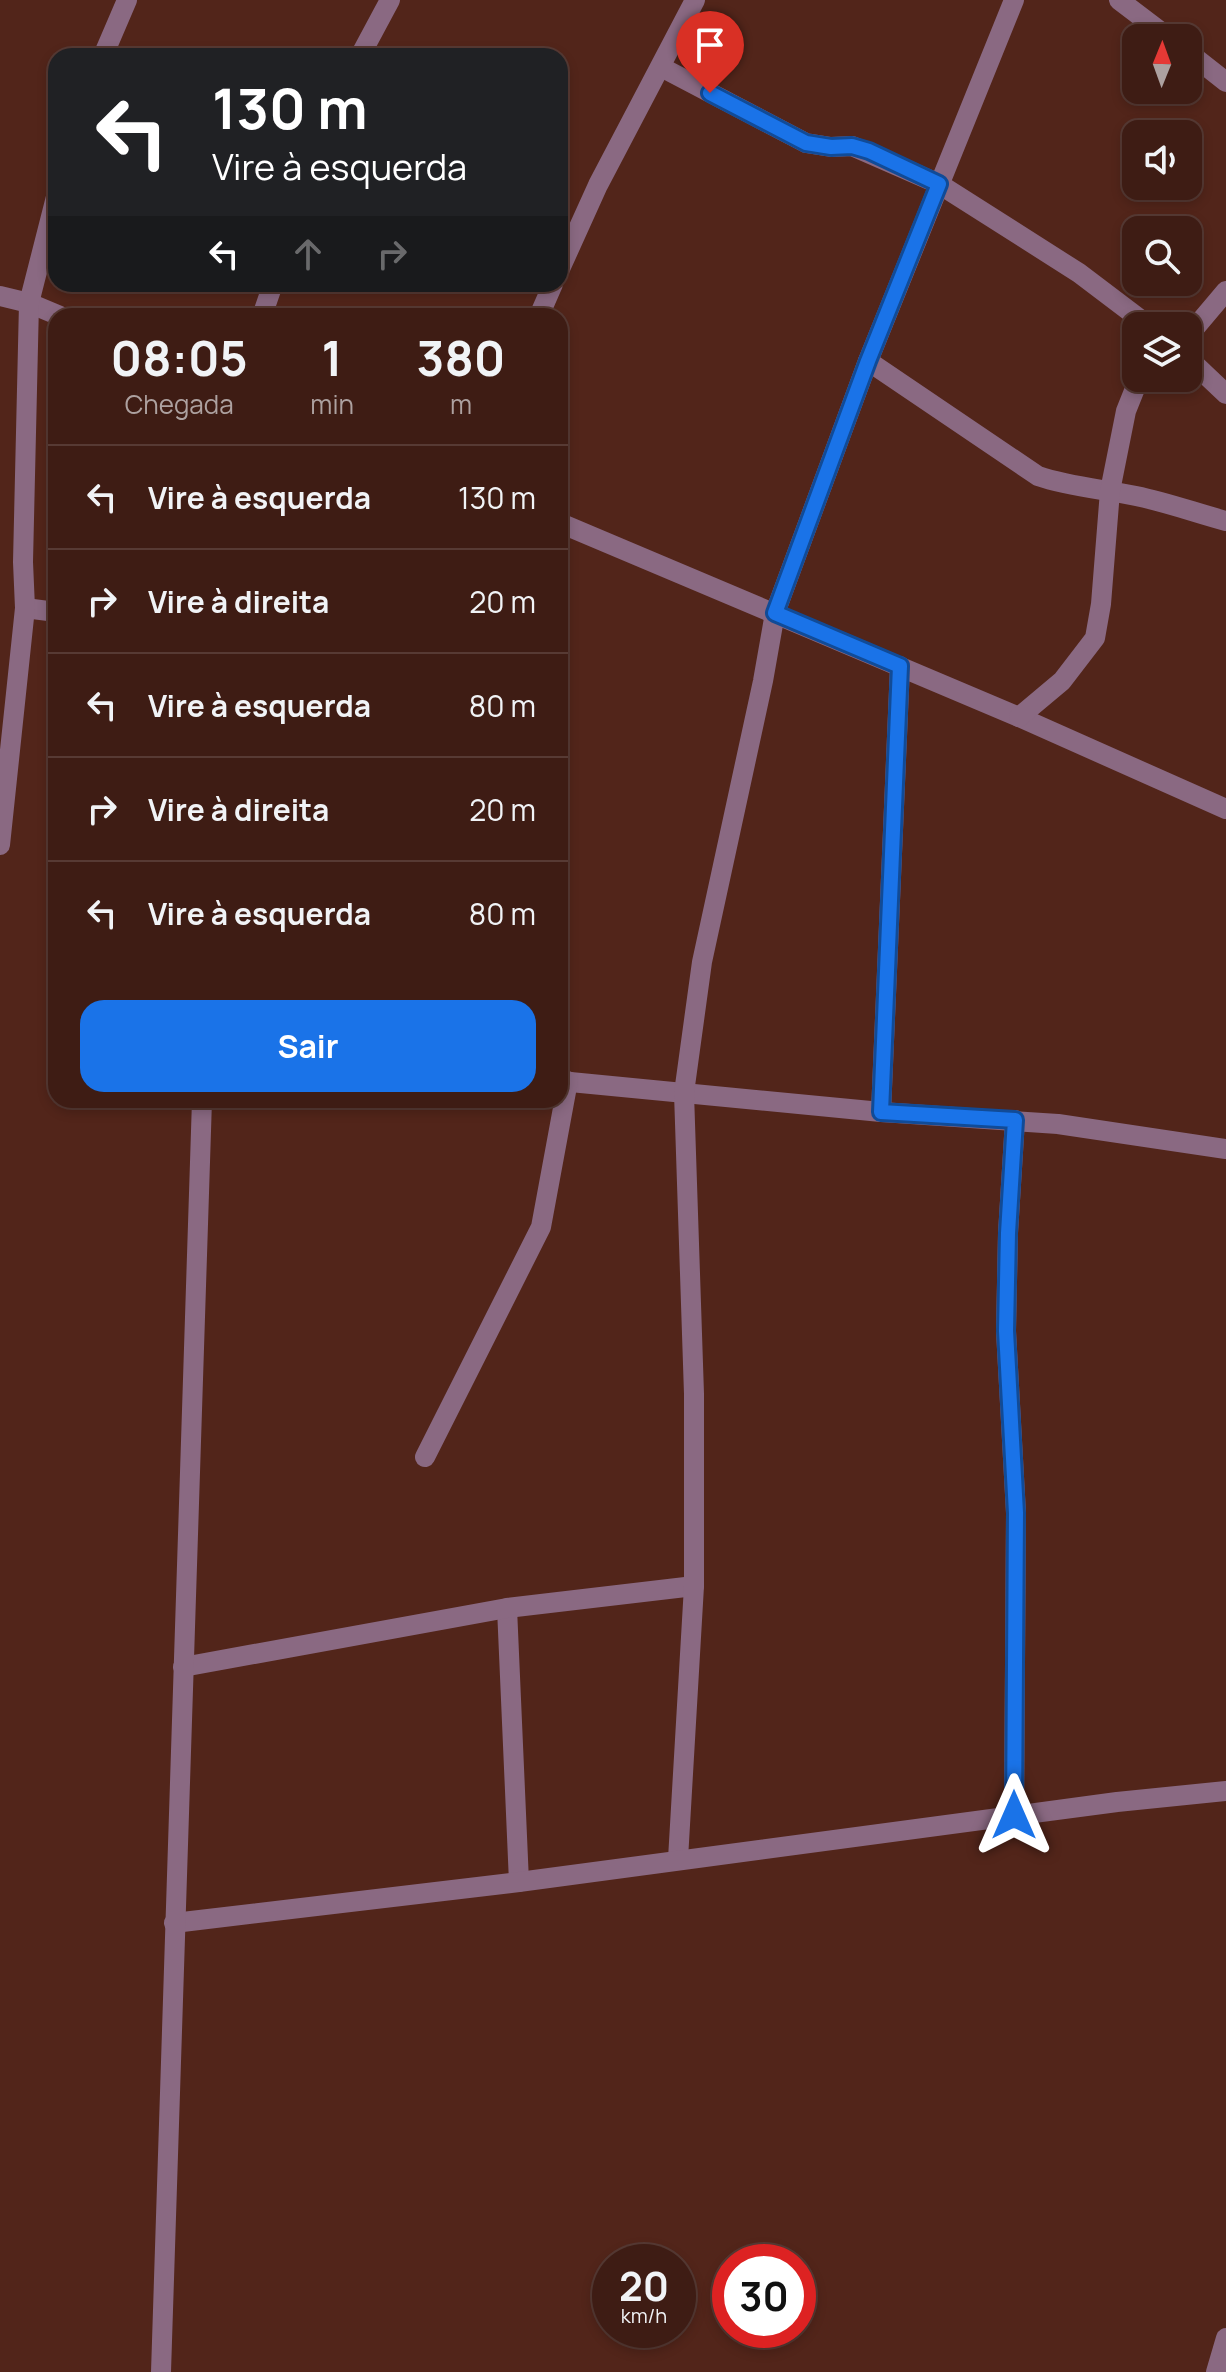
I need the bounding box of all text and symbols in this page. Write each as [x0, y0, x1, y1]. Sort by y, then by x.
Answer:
pin [676, 11, 744, 93]
icon: arrive [688, 23, 732, 67]
north arrow [1122, 24, 1202, 104]
map controls [1122, 24, 1202, 392]
text: 130 m [212, 69, 368, 146]
icon: left [80, 80, 184, 184]
button: sound [1122, 120, 1202, 200]
text: Vire à esquerda [212, 142, 467, 191]
button: search [1122, 216, 1202, 296]
icon: left [202, 232, 246, 276]
icon: ahead [286, 232, 330, 276]
icon: right [370, 232, 414, 276]
button: layers [1122, 312, 1202, 392]
text: 08:05 [111, 325, 248, 390]
text: 1 [322, 325, 343, 390]
text: 380 [417, 325, 505, 390]
text: Chegada [125, 386, 234, 422]
text: min [310, 386, 354, 422]
text: m [450, 386, 472, 422]
icon: left [80, 475, 124, 519]
text: Vire à esquerda [148, 477, 371, 518]
text: 130 m [458, 477, 536, 518]
icon: right [80, 579, 124, 623]
text: Vire à direita [148, 581, 329, 622]
text: 20 m [469, 581, 536, 622]
icon: left [80, 683, 124, 727]
text: Vire à esquerda [148, 685, 371, 726]
text: 80 m [469, 685, 536, 726]
icon: right [80, 787, 124, 831]
text: Vire à direita [148, 789, 329, 830]
text: 20 m [469, 789, 536, 830]
icon: left [80, 891, 124, 935]
text: Vire à esquerda [148, 893, 371, 934]
text: 80 m [469, 893, 536, 934]
button: Sair [80, 1000, 536, 1092]
position arrow [972, 1773, 1056, 1857]
speed limit sign: 30 [712, 2244, 816, 2348]
text: 20 [619, 2258, 669, 2313]
text: km/h [621, 2302, 667, 2329]

